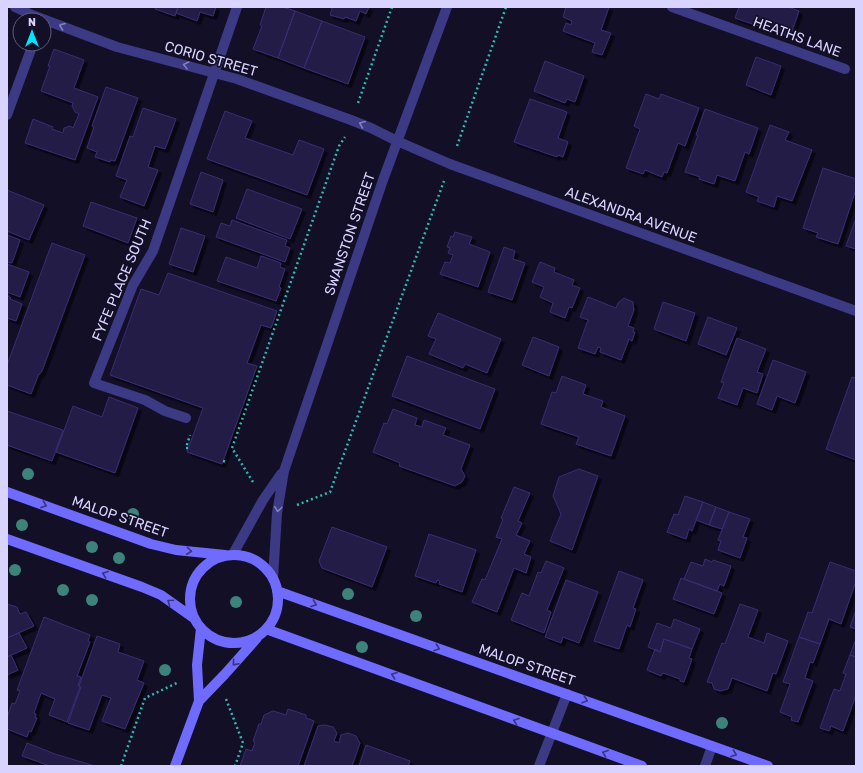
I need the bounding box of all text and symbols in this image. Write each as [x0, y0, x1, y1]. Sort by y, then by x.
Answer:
north arrow [12, 12, 52, 52]
street label: HEATHS LANE [751, 13, 843, 61]
text: N [28, 16, 36, 29]
one-way arrow [59, 23, 66, 31]
street label: CORIO STREET [163, 38, 259, 80]
one-way arrow [183, 62, 189, 70]
one-way arrow [359, 120, 366, 128]
street label: SWANSTON STREET [321, 170, 379, 298]
street label: ALEXANDRA AVENUE [563, 183, 699, 247]
street label: FYFE PLACE SOUTH [89, 217, 155, 343]
street label: MALOP STREET [70, 493, 170, 541]
one-way arrow [40, 501, 47, 509]
one-way arrow [274, 506, 283, 513]
one-way arrow [186, 547, 192, 556]
one-way arrow [102, 570, 109, 579]
one-way arrow [310, 599, 317, 608]
one-way arrow [167, 600, 174, 607]
street label: MALOP STREET [477, 641, 577, 689]
one-way arrow [433, 643, 440, 651]
one-way arrow [233, 658, 240, 666]
one-way arrow [390, 672, 397, 680]
one-way arrow [582, 696, 589, 704]
one-way arrow [512, 717, 519, 725]
one-way arrow [602, 749, 609, 758]
one-way arrow [731, 749, 738, 757]

